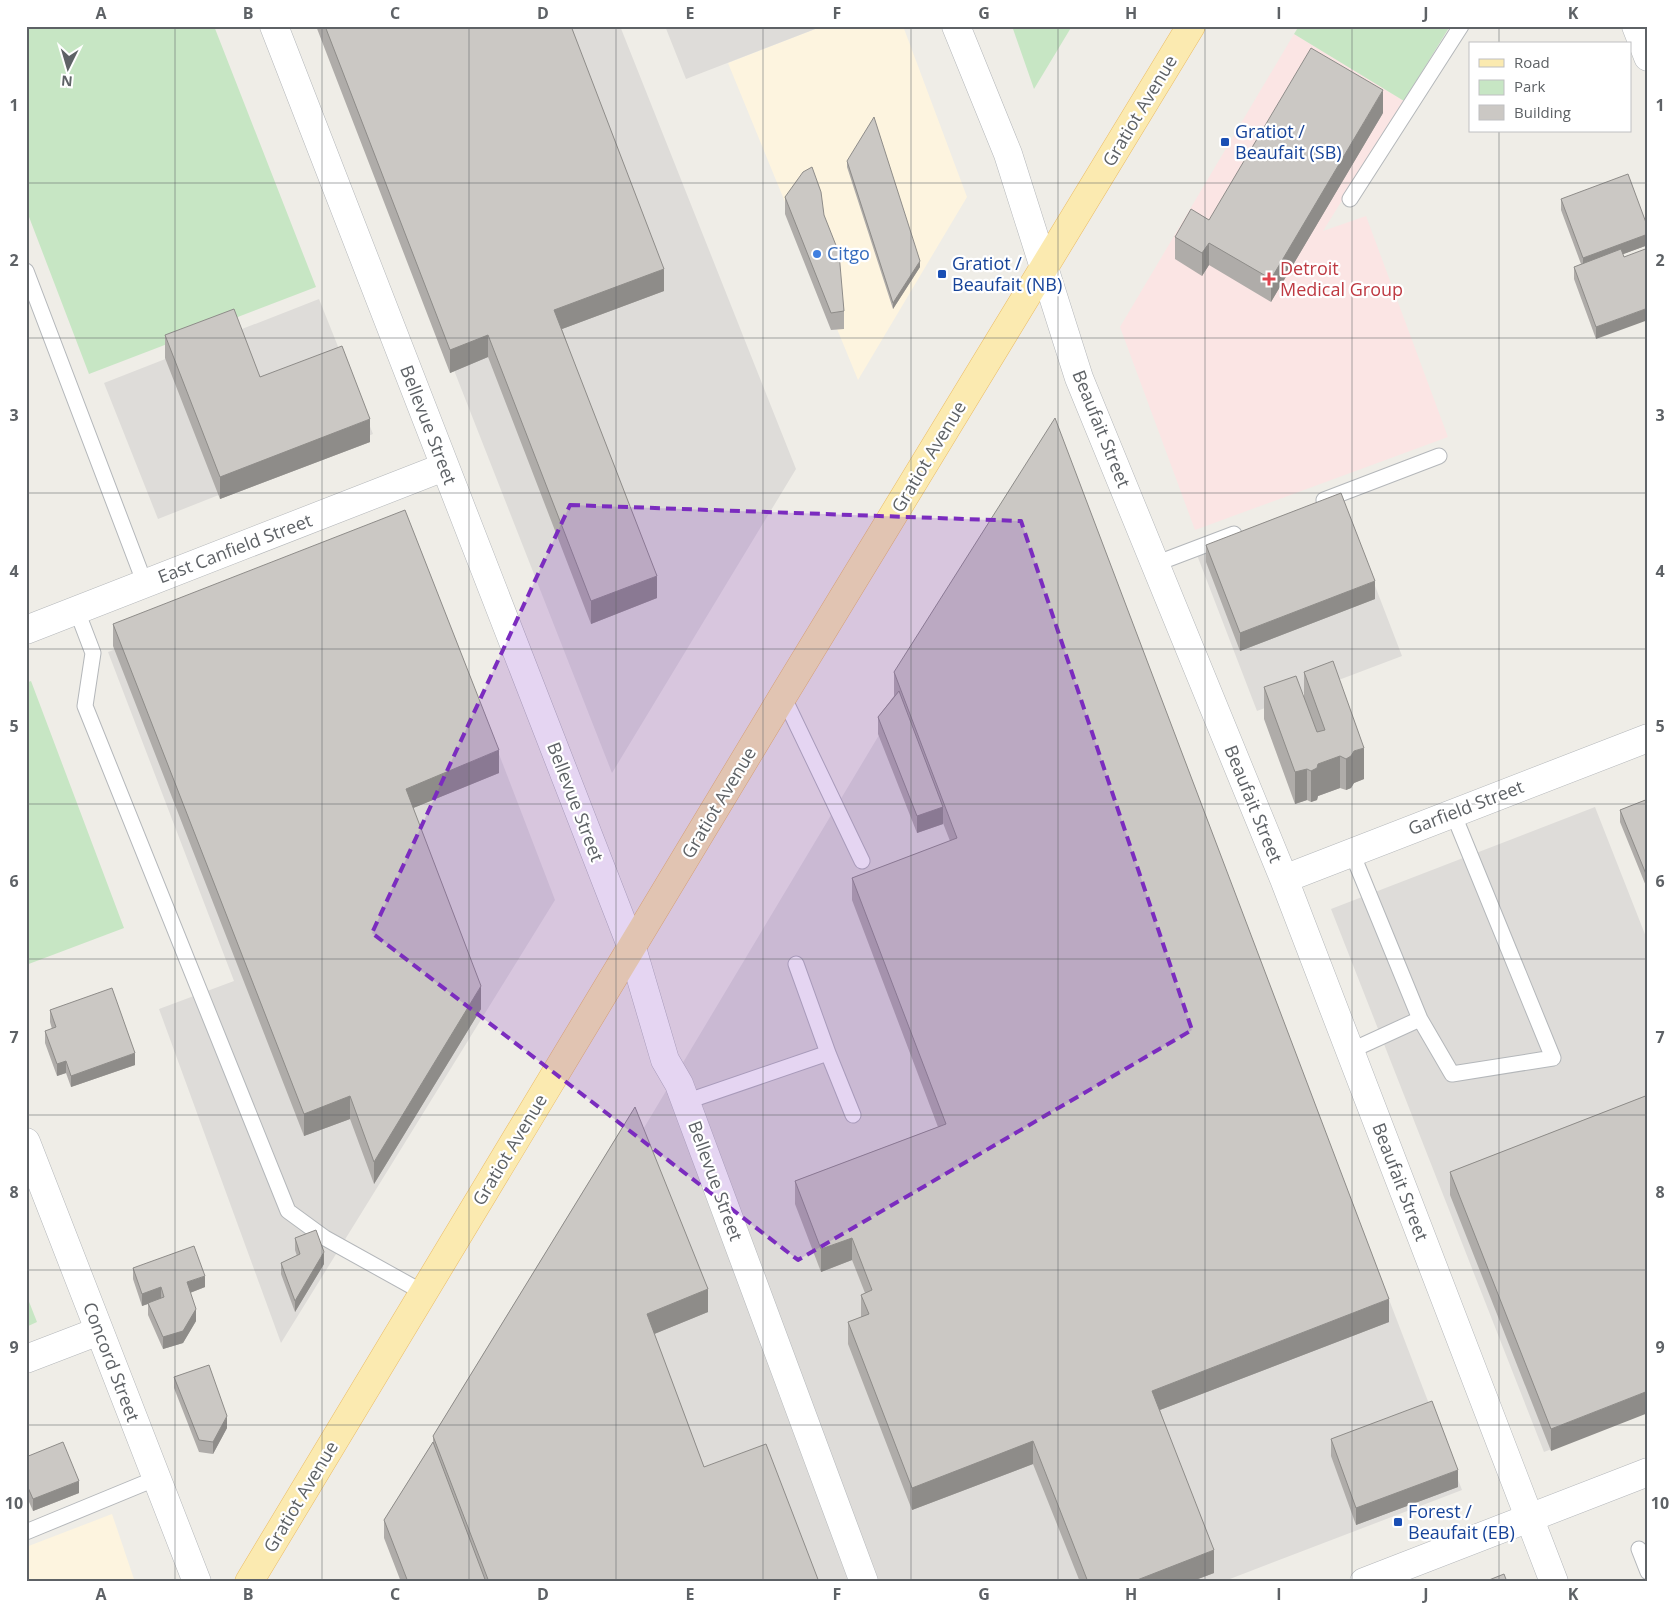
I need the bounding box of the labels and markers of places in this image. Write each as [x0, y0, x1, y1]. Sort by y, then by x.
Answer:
place label: Gratiot / Beaufait (SB) [1235, 119, 1342, 164]
marker: Gratiot / Beaufait (SB) [1219, 136, 1231, 148]
place label: Citgo [827, 241, 870, 265]
marker: Citgo [811, 248, 823, 260]
place label: Gratiot / Beaufait (NB) [952, 251, 1062, 296]
place label: Detroit Medical Group [1280, 256, 1403, 301]
marker: Gratiot / Beaufait (NB) [936, 268, 948, 280]
marker: Detroit Medical Group [1262, 272, 1276, 286]
place label: Forest / Beaufait (EB) [1408, 1499, 1515, 1544]
marker: Forest / Beaufait (EB) [1392, 1516, 1404, 1528]

